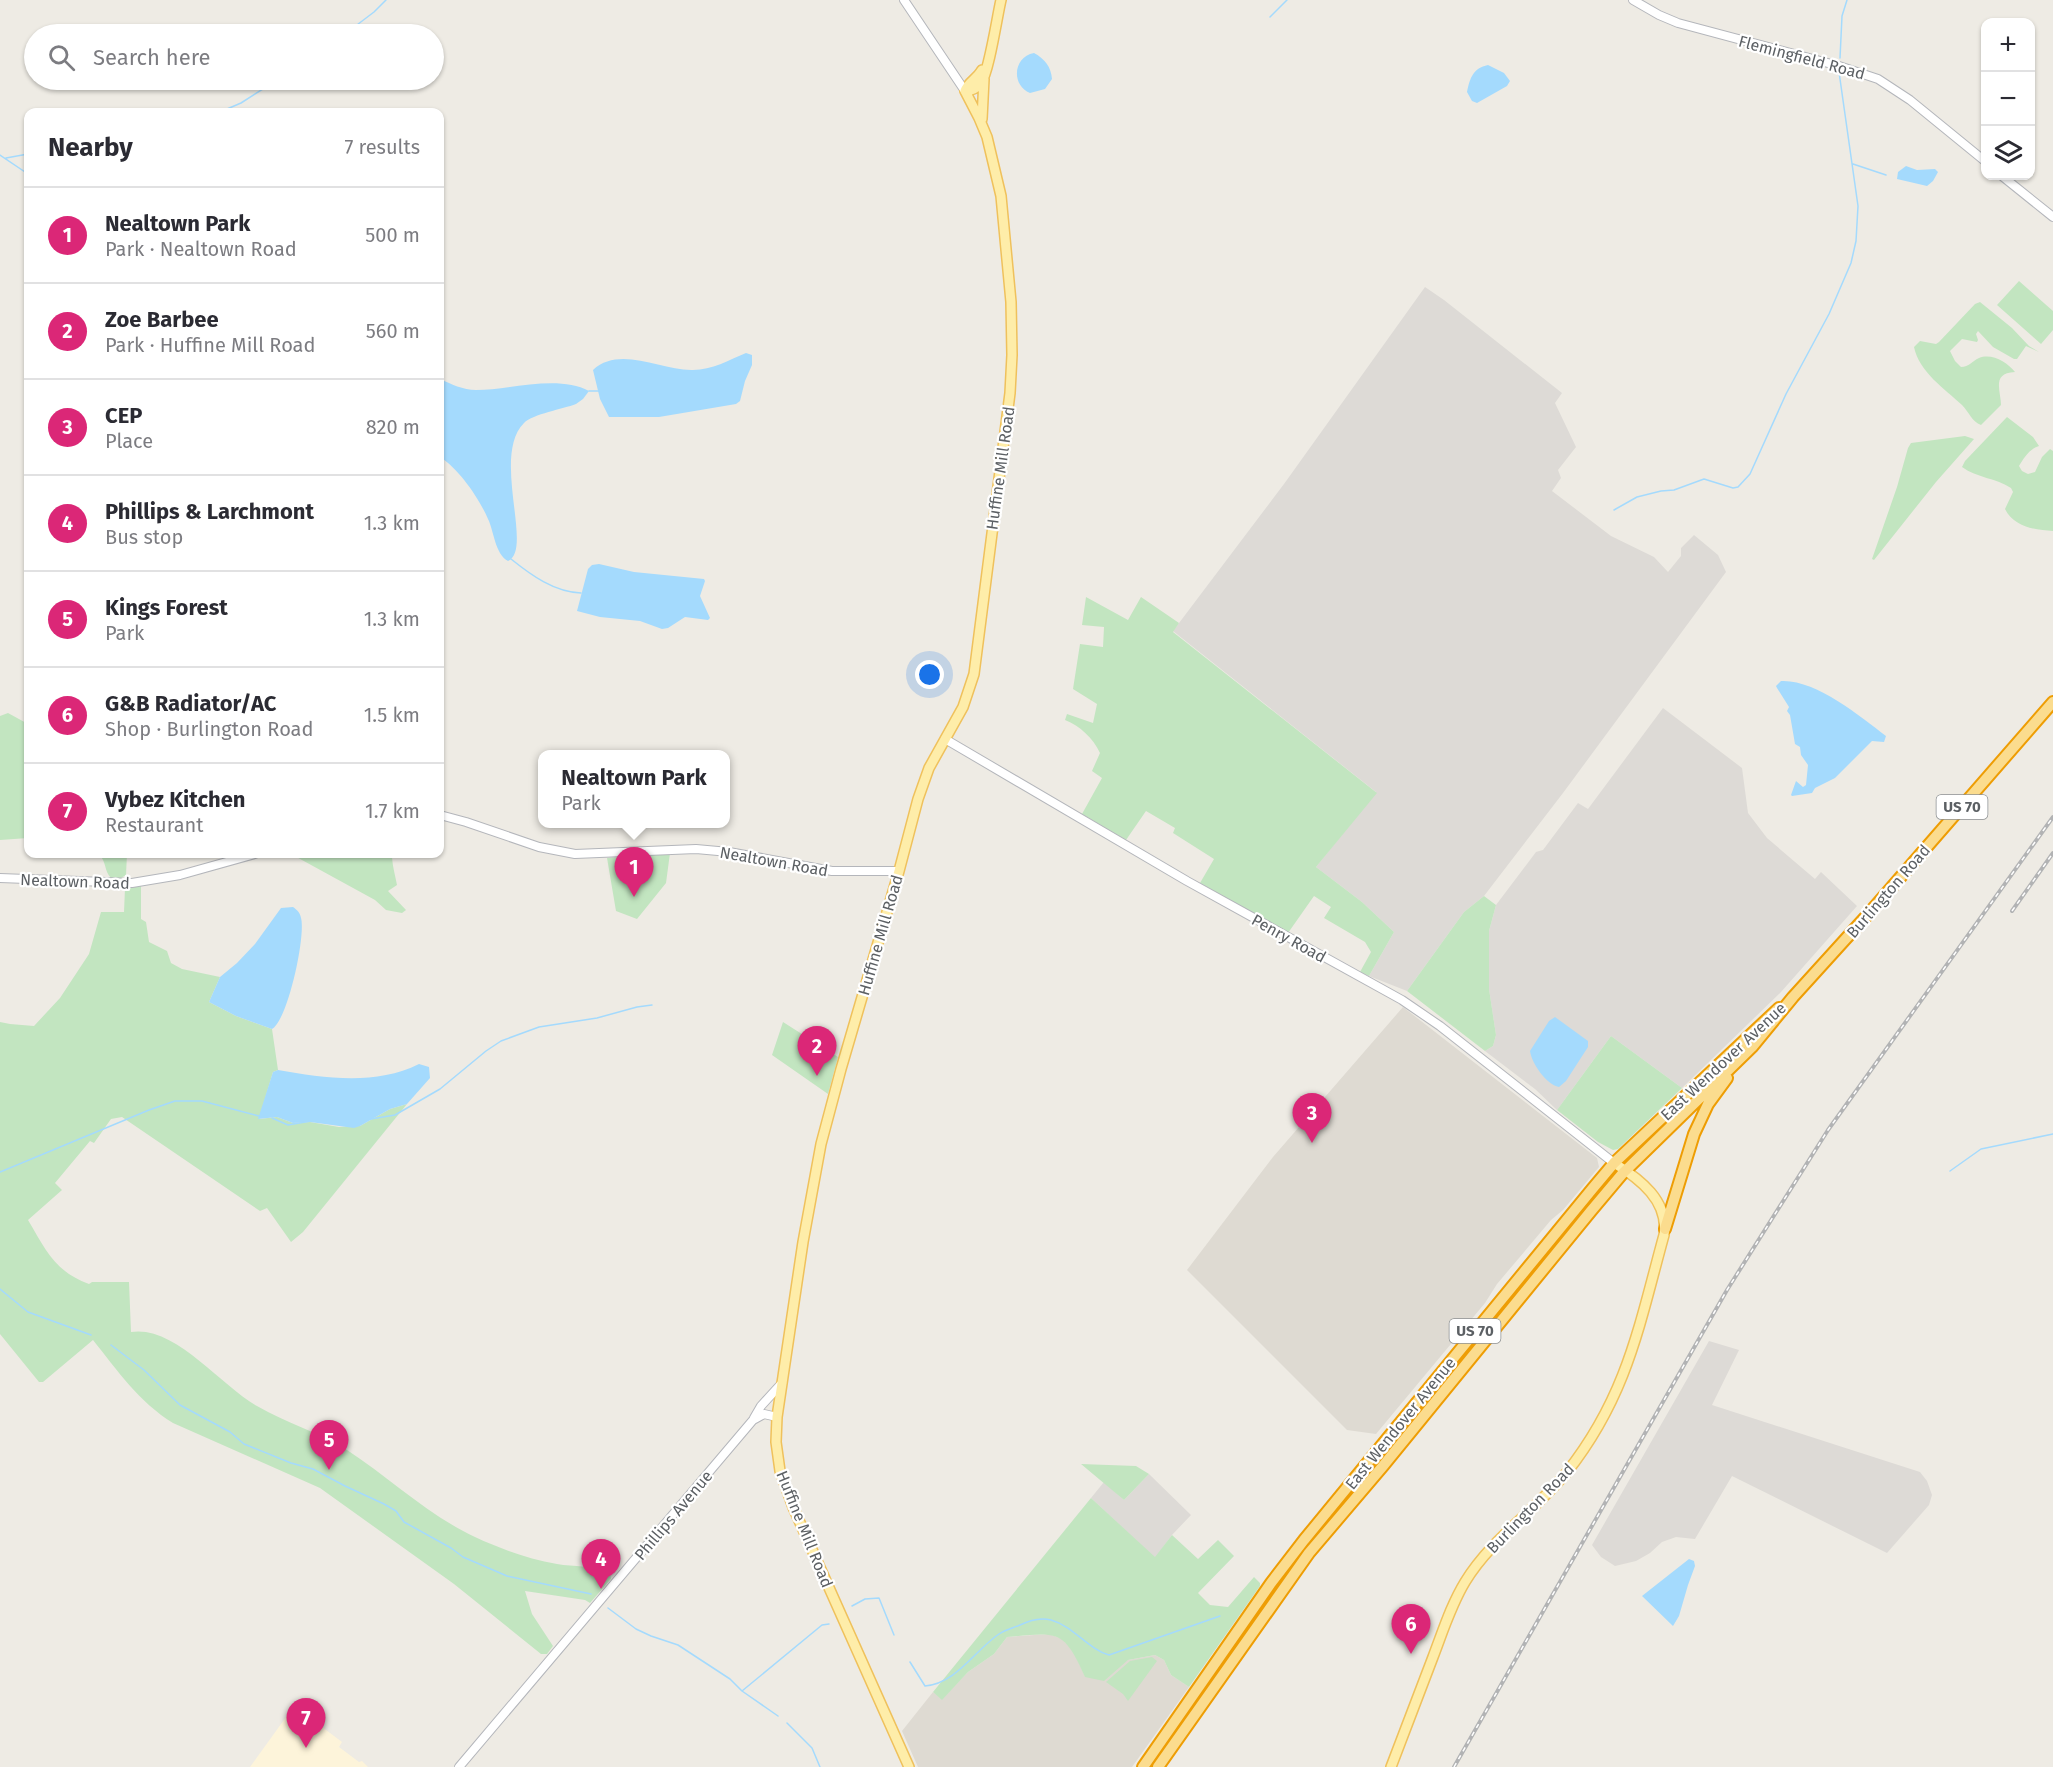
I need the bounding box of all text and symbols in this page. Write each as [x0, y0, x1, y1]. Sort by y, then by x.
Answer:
map controls [1981, 18, 2035, 180]
button: + [1981, 18, 2035, 72]
search box [24, 24, 444, 90]
street label: Flemingfield Road [1737, 31, 1867, 84]
icon: search [45, 41, 78, 74]
text: Search here [93, 44, 211, 71]
button: − [1981, 72, 2035, 126]
button: layers [1981, 126, 2035, 180]
text: Nearby [48, 132, 133, 163]
text: 7 results [344, 135, 420, 159]
text: Nealtown Park [105, 210, 250, 237]
text: 1 [63, 223, 72, 247]
text: 500 m [365, 223, 420, 247]
text: Park · Nealtown Road [105, 237, 297, 261]
text: Zoe Barbee [105, 306, 219, 333]
text: 2 [62, 319, 73, 343]
text: 560 m [366, 319, 420, 343]
text: Park · Huffine Mill Road [105, 333, 315, 357]
text: CEP [105, 402, 142, 429]
street label: Huffine Mill Road [982, 405, 1019, 531]
text: 3 [62, 415, 73, 439]
text: 820 m [366, 415, 420, 439]
text: Place [105, 429, 153, 453]
text: Phillips & Larchmont [105, 498, 314, 525]
text: 4 [62, 511, 73, 535]
text: 1.3 km [364, 511, 420, 535]
text: Bus stop [105, 525, 183, 549]
text: Kings Forest [105, 594, 228, 621]
text: 5 [62, 607, 73, 631]
text: 1.3 km [364, 607, 420, 631]
text: Park [105, 621, 144, 645]
your location [915, 660, 944, 689]
text: G&B Radiator/AC [105, 690, 276, 717]
text: 6 [62, 703, 73, 727]
text: 1.5 km [364, 703, 420, 727]
text: Shop · Burlington Road [105, 717, 313, 741]
popup [538, 750, 730, 828]
text: Nealtown Park [561, 764, 707, 791]
text: Vybez Kitchen [105, 786, 245, 813]
text: Park [561, 791, 601, 815]
road number: US 70 [1936, 795, 1988, 819]
text: 7 [63, 799, 72, 823]
text: 1.7 km [365, 799, 420, 823]
text: Restaurant [105, 813, 203, 837]
street label: Burlington Road [1843, 841, 1934, 942]
street label: Nealtown Road [718, 843, 830, 880]
pin: 1 [614, 848, 654, 897]
street label: Nealtown Road [20, 870, 130, 893]
street label: Huffine Mill Road [854, 873, 907, 998]
street label: Penry Road [1248, 910, 1329, 967]
street label: East Wendover Avenue [1657, 998, 1790, 1124]
pin: 2 [798, 1026, 836, 1076]
pin: 3 [1292, 1094, 1332, 1143]
road number: US 70 [1450, 1319, 1500, 1343]
street label: East Wendover Avenue [1341, 1353, 1460, 1493]
pin: 5 [310, 1420, 348, 1470]
street label: Burlington Road [1483, 1459, 1578, 1557]
street label: Phillips Avenue [630, 1467, 716, 1564]
street label: Huffine Mill Road [772, 1468, 837, 1590]
pin: 4 [582, 1540, 620, 1589]
pin: 6 [1392, 1604, 1430, 1654]
pin: 7 [286, 1698, 326, 1748]

